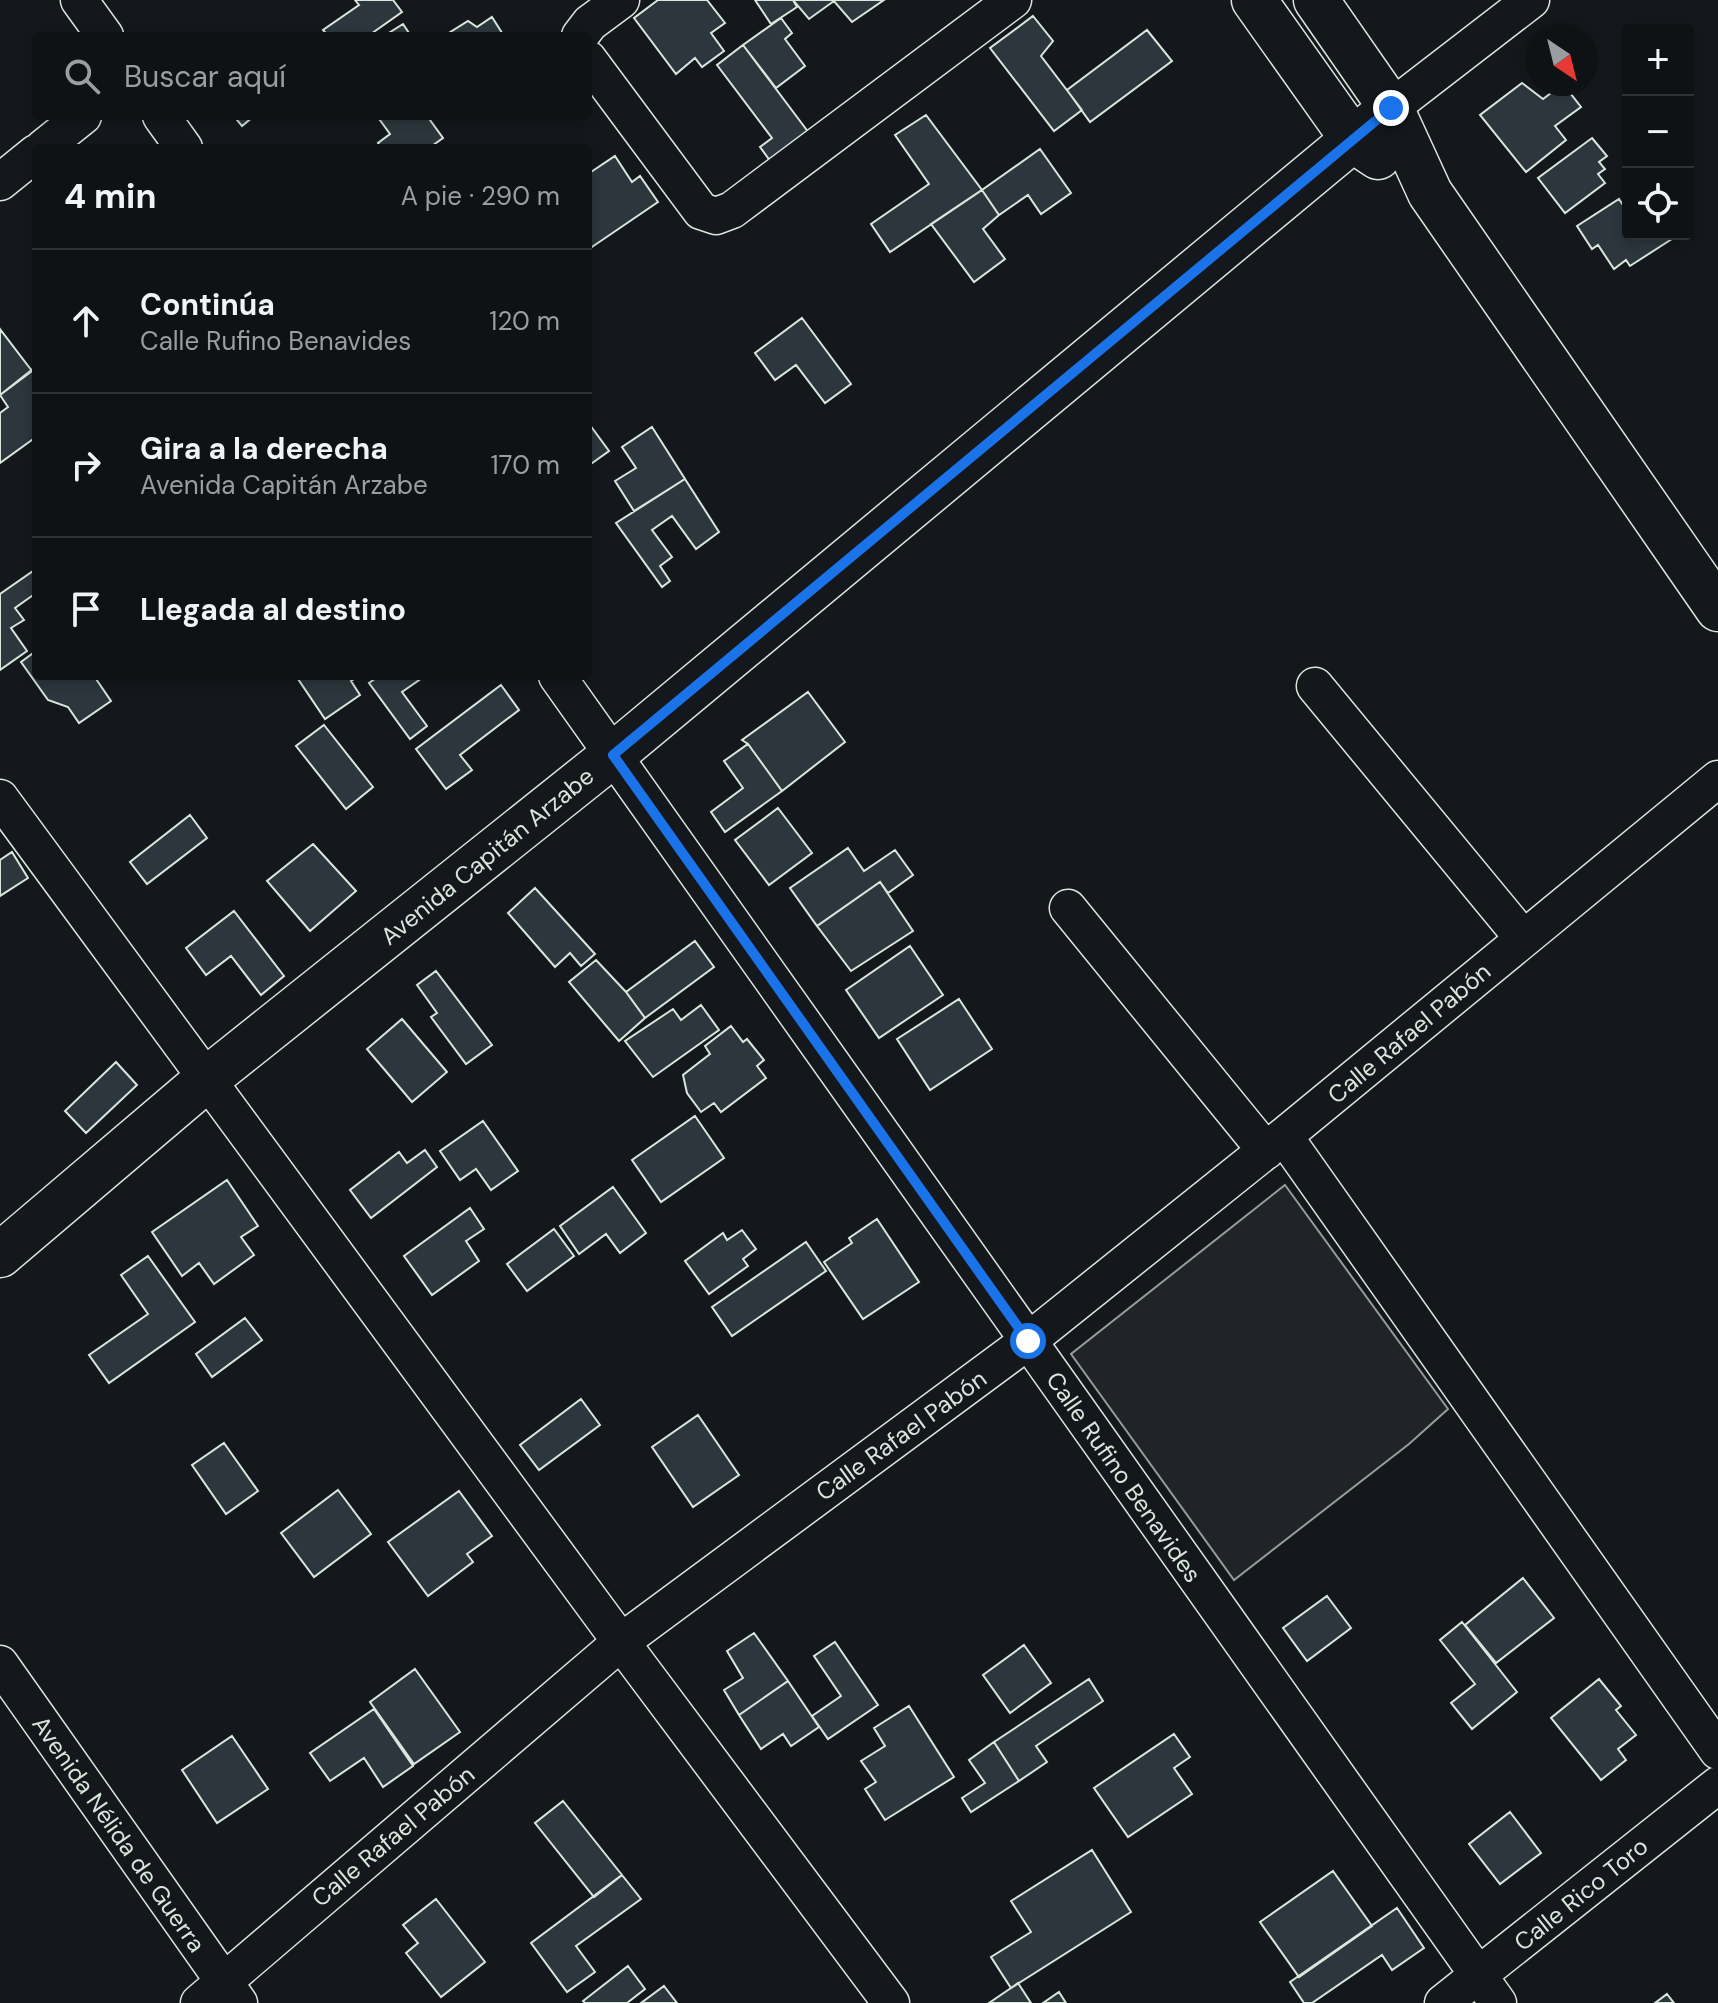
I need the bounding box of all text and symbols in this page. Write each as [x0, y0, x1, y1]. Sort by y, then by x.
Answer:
north arrow [1526, 24, 1598, 96]
map controls [1622, 24, 1694, 240]
button: + [1622, 24, 1694, 96]
search box [32, 32, 592, 120]
icon: search [60, 54, 104, 98]
text: Buscar aquí [124, 57, 286, 96]
route end [1373, 90, 1409, 126]
button: − [1622, 96, 1694, 168]
button: locate [1622, 168, 1694, 240]
text: 4 min [64, 174, 156, 219]
text: A pie · 290 m [401, 179, 560, 213]
text: Continúa [140, 285, 275, 324]
icon: ahead [64, 299, 108, 343]
text: 120 m [489, 304, 560, 338]
text: Calle Rufino Benavides [140, 324, 411, 358]
text: Gira a la derecha [140, 429, 388, 468]
icon: right [64, 443, 108, 487]
text: 170 m [491, 448, 560, 482]
text: Avenida Capitán Arzabe [140, 468, 428, 502]
icon: arrive [64, 587, 108, 631]
text: Llegada al destino [140, 590, 406, 629]
street label: Avenida Capitán Arzabe [374, 760, 600, 952]
street label: Calle Rafael Pabón [1321, 956, 1497, 1110]
route start [1010, 1323, 1046, 1359]
street label: Calle Rafael Pabón [810, 1363, 992, 1507]
street label: Calle Rufino Benavides [1039, 1366, 1209, 1588]
street label: Avenida Nélida de Guerra [26, 1710, 212, 1958]
street label: Calle Rafael Pabón [305, 1759, 481, 1913]
street label: Calle Rico Toro [1508, 1830, 1654, 1958]

